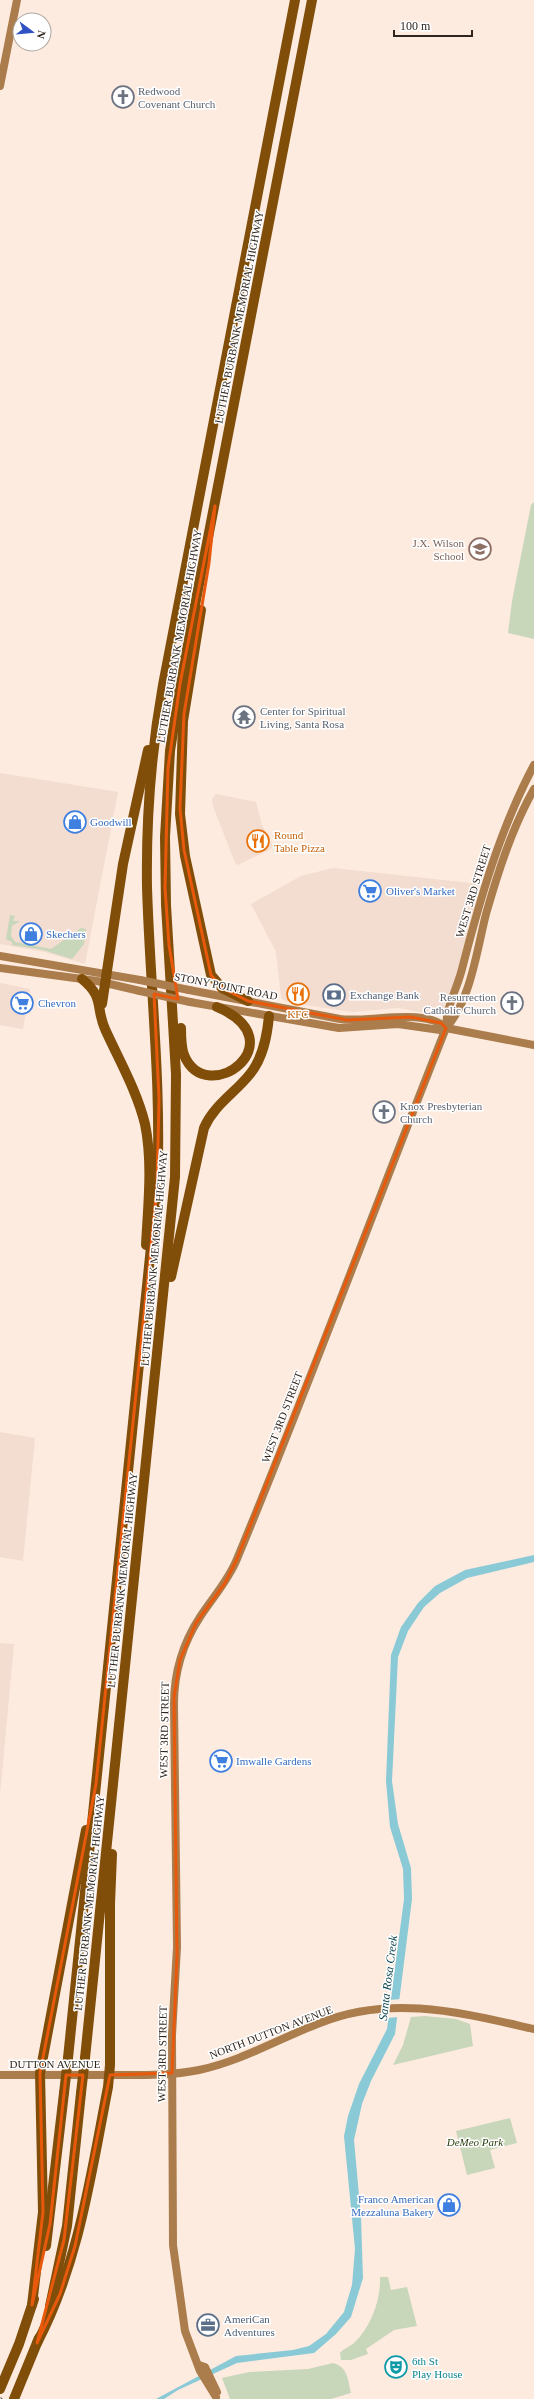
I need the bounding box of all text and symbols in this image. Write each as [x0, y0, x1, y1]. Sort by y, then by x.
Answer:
north arrow [12, 12, 52, 52]
scale bar [394, 12, 472, 38]
text: 100 m [400, 19, 431, 33]
text: N [35, 29, 48, 40]
church icon: Redwood Covenant Church [110, 84, 136, 110]
place label: Redwood Covenant Church [138, 85, 216, 110]
street label: LUTHER BURBANK MEMORIAL HIGHWAY [212, 210, 266, 424]
street label: LUTHER BURBANK MEMORIAL HIGHWAY [154, 528, 204, 744]
school or university icon: J.X. Wilson School [467, 536, 493, 562]
place label: J.X. Wilson School [412, 537, 464, 562]
temple icon: Center for Spiritual Living, Santa Rosa [231, 704, 257, 730]
place label: Center for Spiritual Living, Santa Rosa [260, 705, 346, 730]
shop icon: Goodwill [62, 809, 88, 835]
place label: Goodwill [90, 816, 132, 828]
restaurant icon: Round Table Pizza [245, 828, 271, 854]
place label: Round Table Pizza [274, 829, 325, 854]
street label: WEST 3RD STREET [453, 843, 493, 939]
supermarket icon: Oliver's Market [357, 878, 383, 904]
place label: Oliver's Market [386, 885, 455, 897]
shop icon: Skechers [18, 921, 44, 947]
place label: Skechers [46, 928, 86, 940]
street label: STONY POINT ROAD [173, 970, 279, 1002]
restaurant icon: KFC [285, 981, 311, 1007]
bank icon: Exchange Bank [321, 982, 347, 1008]
place label: Exchange Bank [350, 989, 420, 1001]
supermarket icon: Chevron [9, 990, 35, 1016]
church icon: Resurrection Catholic Church [499, 990, 525, 1016]
place label: Resurrection Catholic Church [424, 991, 497, 1016]
place label: Chevron [38, 997, 76, 1009]
place label: KFC [287, 1008, 309, 1020]
church icon: Knox Presbyterian Church [371, 1099, 397, 1125]
place label: Knox Presbyterian Church [400, 1100, 483, 1125]
street label: LUTHER BURBANK MEMORIAL HIGHWAY [139, 1150, 169, 1366]
street label: WEST 3RD STREET [259, 1370, 305, 1464]
street label: LUTHER BURBANK MEMORIAL HIGHWAY [105, 1472, 139, 1688]
street label: WEST 3RD STREET [157, 1681, 171, 1778]
supermarket icon: Imwalle Gardens [208, 1748, 234, 1774]
place label: Imwalle Gardens [236, 1755, 311, 1767]
street label: LUTHER BURBANK MEMORIAL HIGHWAY [72, 1795, 106, 2011]
water label: Santa Rosa Creek [376, 1934, 400, 2021]
street label: NORTH DUTTON AVENUE [208, 2003, 335, 2061]
street label: WEST 3RD STREET [155, 2005, 169, 2102]
street label: DUTTON AVENUE [10, 2058, 101, 2070]
park label: DeMeo Park [446, 2136, 504, 2148]
shop icon: Franco American Mezzaluna Bakery [436, 2192, 462, 2218]
place label: Franco American Mezzaluna Bakery [351, 2193, 434, 2218]
office icon: AmeriCan Adventures [195, 2312, 221, 2338]
place label: AmeriCan Adventures [224, 2313, 275, 2338]
theatre icon: 6th St Play House [383, 2354, 409, 2380]
place label: 6th St Play House [412, 2355, 463, 2380]

